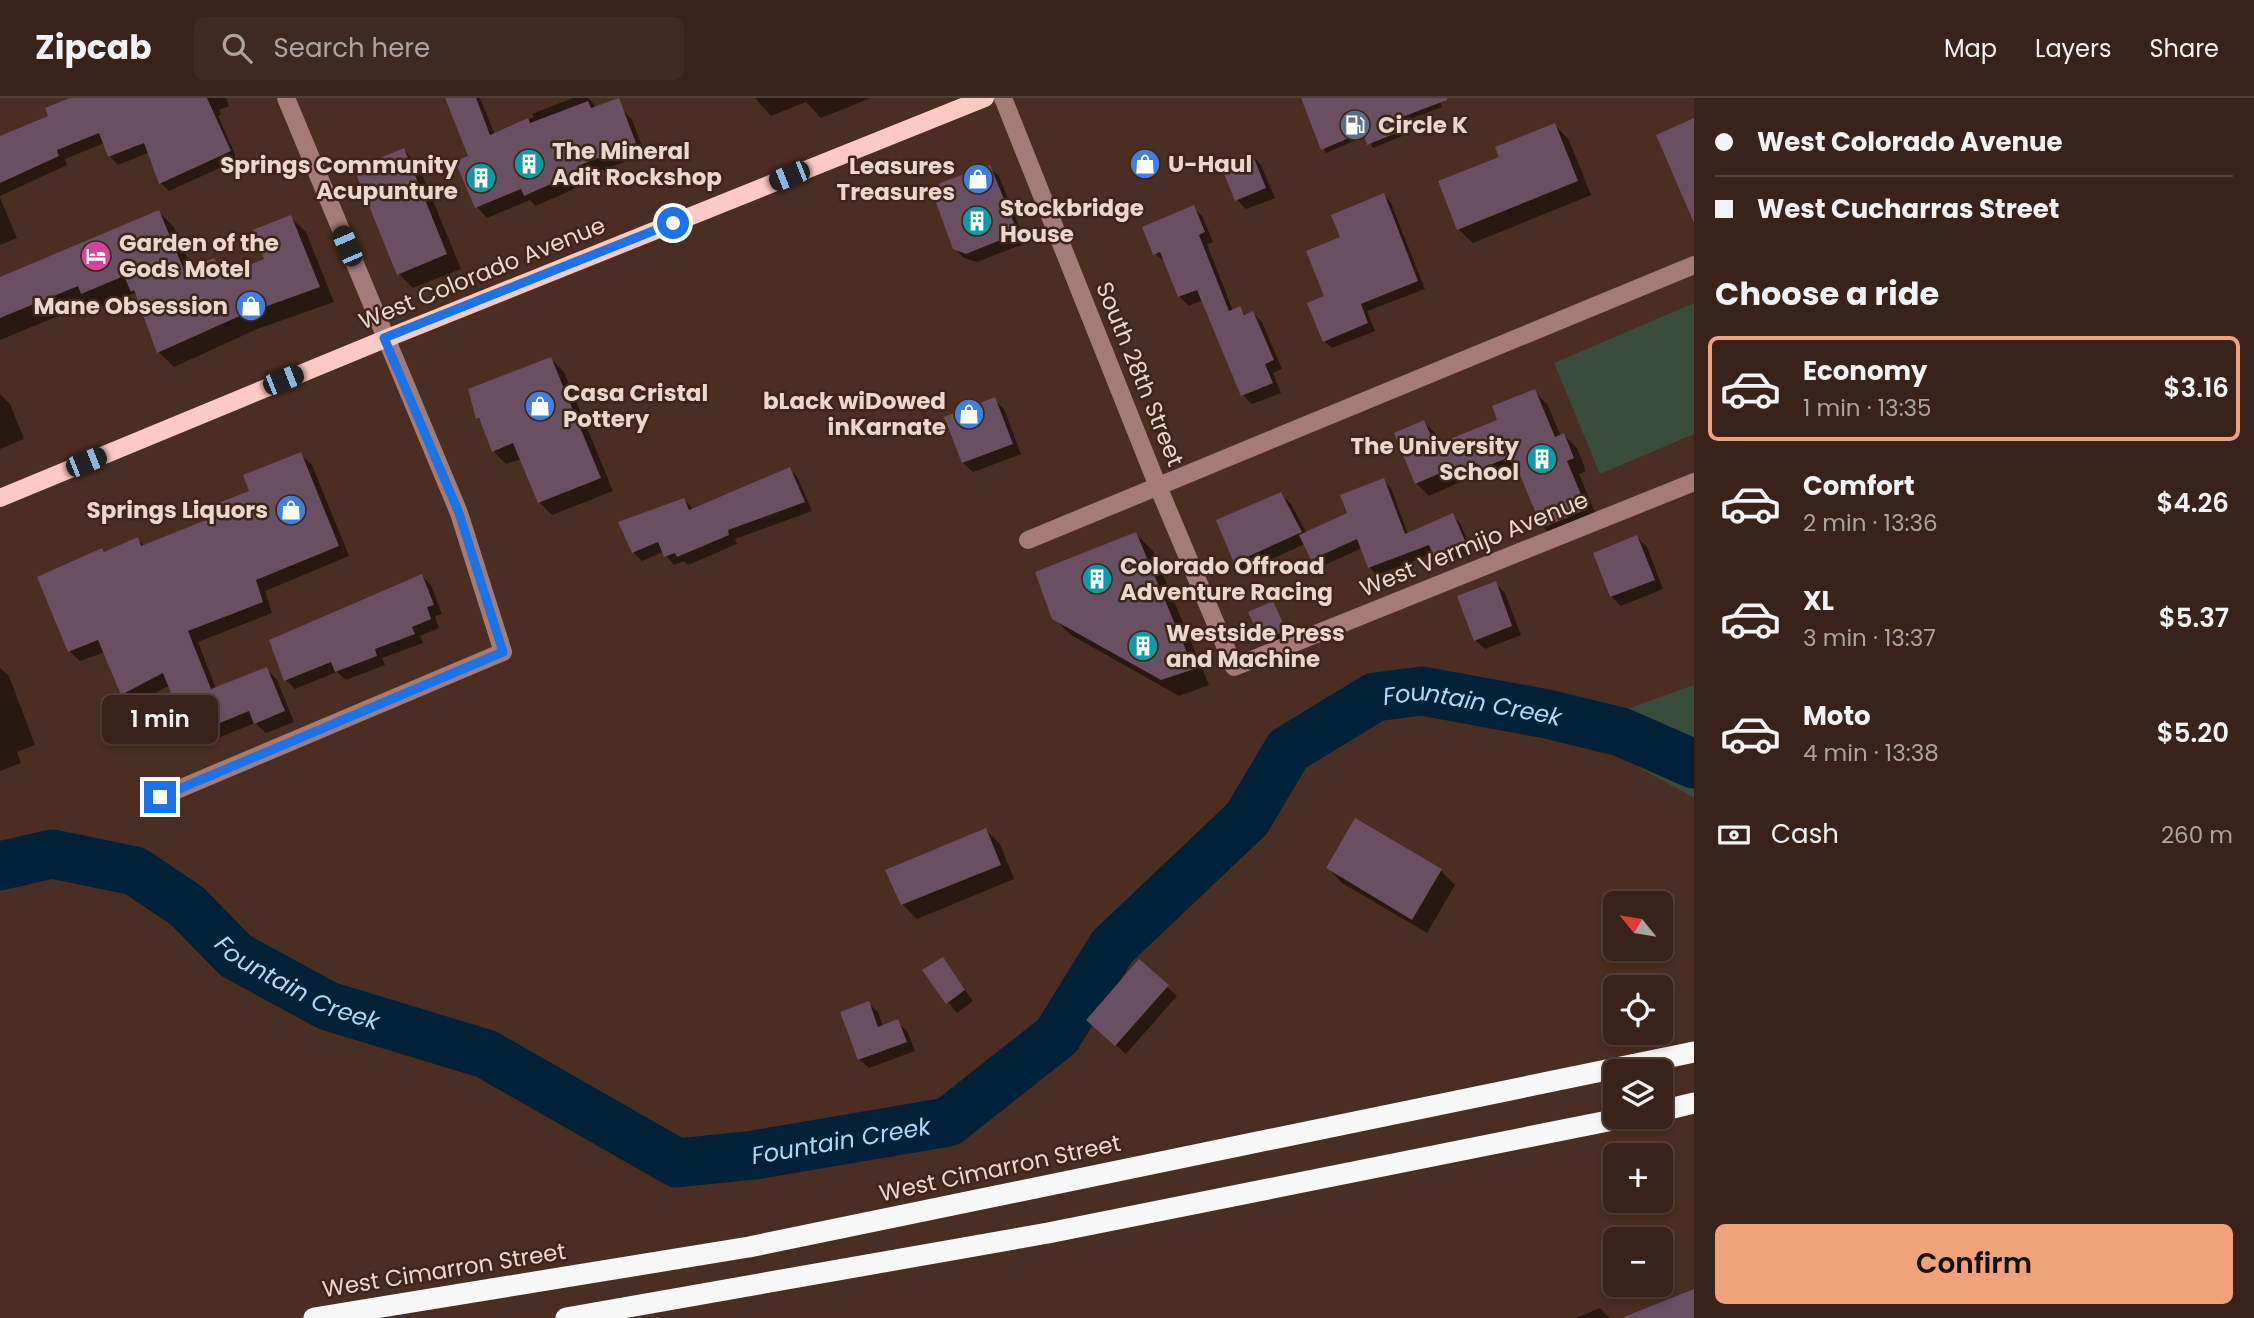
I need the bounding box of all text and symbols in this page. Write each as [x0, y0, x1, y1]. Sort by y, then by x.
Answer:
search box [194, 17, 684, 80]
text: Zipcab [35, 24, 152, 71]
icon: search [218, 29, 256, 67]
text: Search here [274, 30, 430, 66]
text: Map [1944, 32, 1997, 65]
text: Layers [2035, 32, 2111, 65]
text: Share [2149, 32, 2219, 65]
fuel station icon: Circle K [1338, 108, 1372, 142]
place label: Circle K [1378, 109, 1468, 141]
text: West Colorado Avenue [1757, 124, 2063, 160]
place label: The Mineral Adit Rockshop [552, 135, 722, 193]
building icon: The Mineral Adit Rockshop [512, 147, 546, 181]
shop icon: U-Haul [1128, 147, 1162, 181]
place label: U-Haul [1168, 148, 1252, 180]
place label: Springs Community Acupunture [220, 149, 458, 207]
place label: Leasures Treasures [837, 150, 955, 208]
car [766, 158, 813, 194]
building icon: Springs Community Acupunture [464, 161, 498, 195]
shop icon: Leasures Treasures [961, 162, 995, 196]
text: West Cucharras Street [1757, 191, 2059, 227]
place label: Stockbridge House [1000, 192, 1144, 250]
building icon: Stockbridge House [960, 204, 994, 238]
route start [657, 207, 689, 239]
street label: West Colorado Avenue [354, 209, 610, 337]
car [330, 223, 365, 269]
place label: Garden of the Gods Motel [119, 227, 279, 285]
hotel icon: Garden of the Gods Motel [79, 239, 113, 273]
text: Choose a ride [1715, 271, 1939, 316]
street label: South 28th Street [1088, 277, 1192, 471]
shop icon: Mane Obsession [234, 289, 268, 323]
place label: Mane Obsession [33, 290, 228, 322]
text: Economy [1803, 353, 1927, 389]
icon: car [1719, 357, 1782, 420]
car [260, 362, 307, 398]
text: $3.16 [2164, 370, 2229, 406]
place label: Casa Cristal Pottery [563, 377, 708, 435]
place label: bLack wiDowed inKarnate [763, 385, 946, 443]
shop icon: Casa Cristal Pottery [523, 389, 557, 423]
text: 1 min · 13:35 [1803, 392, 1932, 424]
shop icon: bLack wiDowed inKarnate [952, 397, 986, 431]
place label: The University School [1350, 430, 1519, 488]
building icon: The University School [1525, 442, 1559, 476]
car [63, 444, 110, 480]
text: Comfort [1803, 468, 1915, 504]
icon: car [1719, 472, 1782, 535]
street label: West Vermijo Avenue [1355, 483, 1593, 605]
text: $4.26 [2156, 485, 2229, 521]
shop icon: Springs Liquors [274, 493, 308, 527]
place label: Springs Liquors [87, 494, 268, 526]
text: 2 min · 13:36 [1803, 507, 1938, 539]
place label: Colorado Offroad Adventure Racing [1120, 550, 1333, 608]
building icon: Colorado Offroad Adventure Racing [1080, 562, 1114, 596]
text: XL [1803, 583, 1834, 619]
icon: car [1719, 587, 1782, 650]
text: $5.37 [2159, 600, 2229, 636]
place label: Westside Press and Machine [1166, 617, 1345, 675]
text: 3 min · 13:37 [1803, 622, 1936, 654]
building icon: Westside Press and Machine [1126, 629, 1160, 663]
water label: Fountain Creek [1381, 674, 1567, 734]
callout: 1 min [102, 696, 218, 744]
text: Moto [1803, 698, 1871, 734]
icon: car [1719, 702, 1782, 765]
text: 1 min [130, 703, 190, 735]
text: $5.20 [2157, 715, 2229, 751]
text: 4 min · 13:38 [1803, 737, 1939, 769]
route end [144, 781, 176, 813]
icon: cash [1715, 816, 1753, 854]
text: Cash [1771, 816, 1839, 852]
text: 260 m [2161, 819, 2233, 851]
north arrow [1603, 891, 1673, 961]
map controls [1603, 891, 1673, 1297]
water label: Fountain Creek [208, 928, 385, 1038]
button: locate [1603, 975, 1673, 1045]
button: layers [1603, 1059, 1673, 1129]
water label: Fountain Creek [749, 1108, 935, 1172]
street label: West Cimarron Street [876, 1127, 1124, 1209]
button: + [1603, 1143, 1673, 1213]
button: Confirm [1715, 1224, 2233, 1304]
button: − [1603, 1227, 1673, 1297]
street label: West Cimarron Street [320, 1235, 568, 1305]

